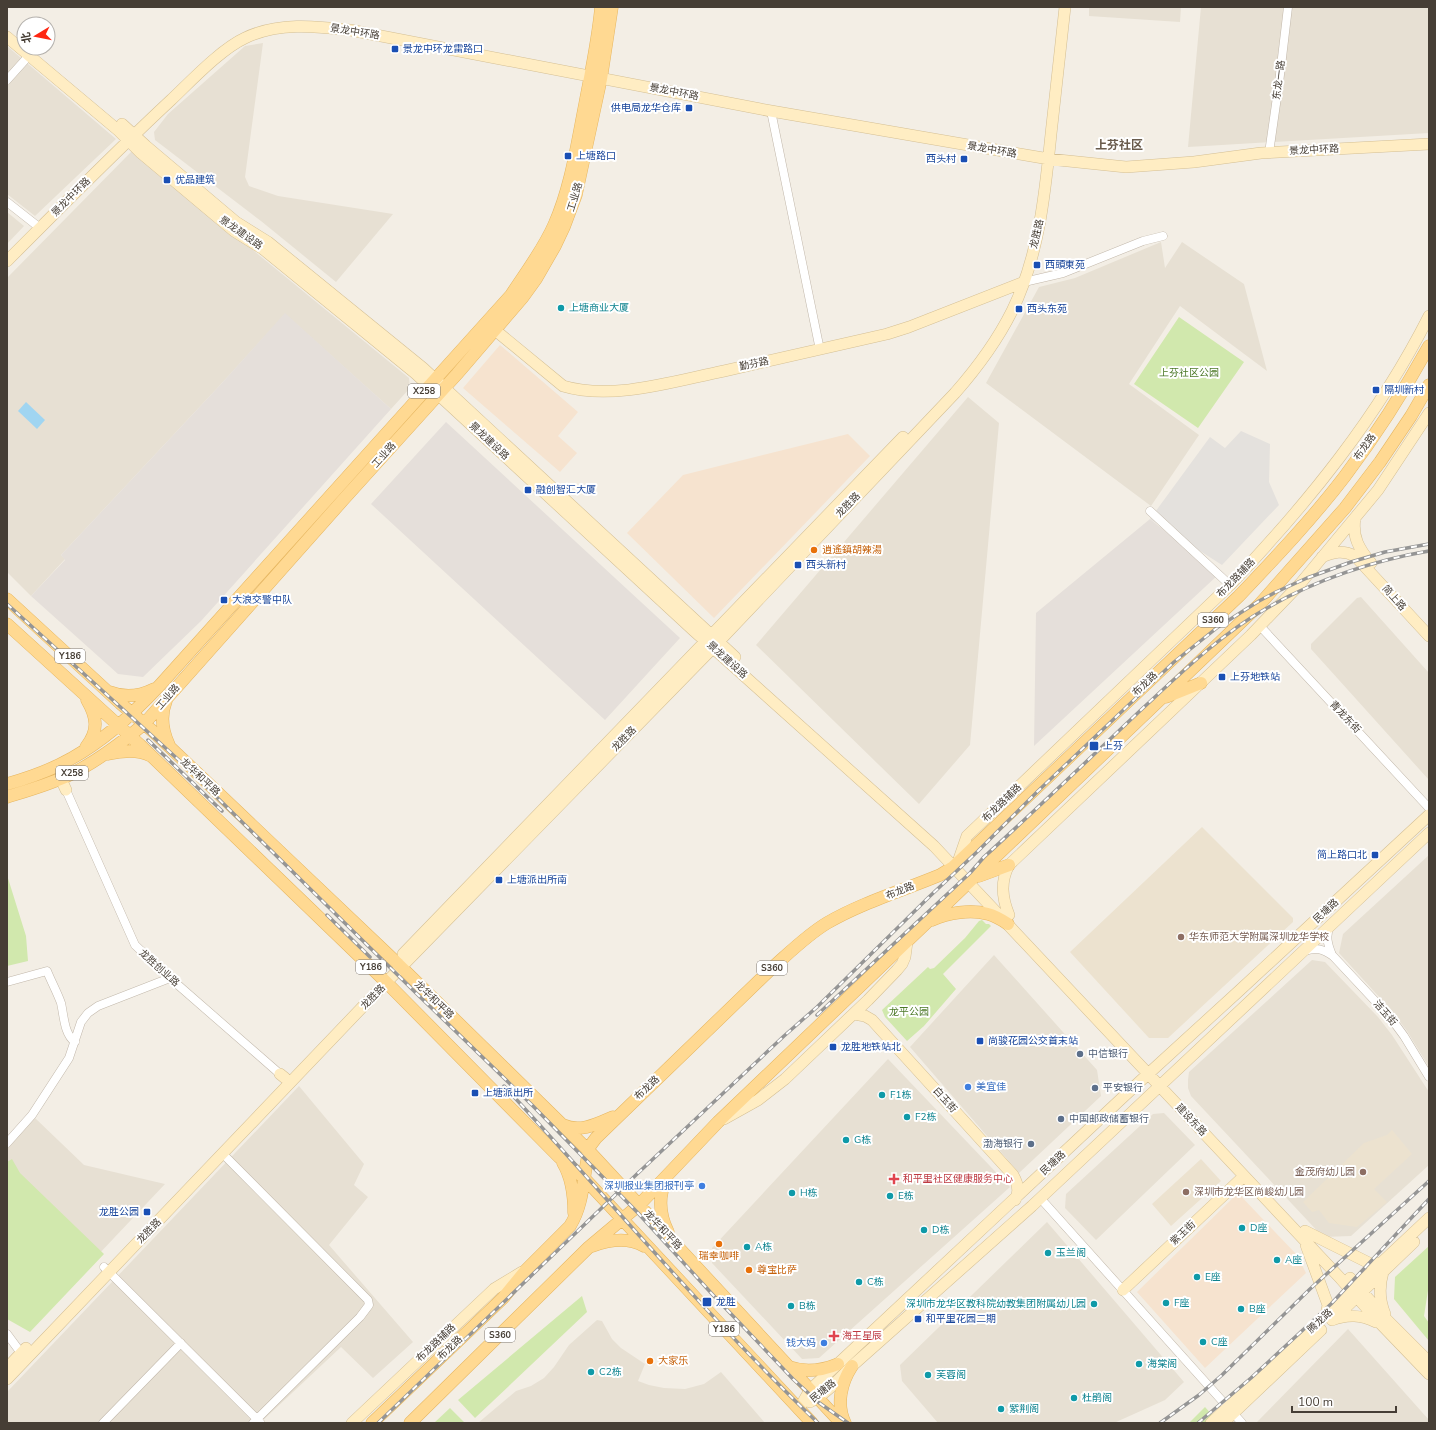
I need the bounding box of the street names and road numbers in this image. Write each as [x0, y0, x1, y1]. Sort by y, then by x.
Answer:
street label: 景龙中环路 [329, 21, 381, 43]
street label: 东龙一路 [1270, 59, 1288, 101]
street label: 景龙中环路 [648, 80, 700, 104]
street label: 景龙中环路 [966, 139, 1018, 161]
street label: 景龙中环路 [1289, 142, 1339, 158]
street label: 景龙中环路 [48, 174, 94, 220]
street label: 工业路 [564, 181, 586, 213]
street label: 景龙建设路 [217, 213, 265, 253]
street label: 龙胜路 [1027, 218, 1047, 250]
street label: 勤芬路 [738, 354, 770, 374]
road number: X258 [408, 384, 440, 398]
street label: 景龙建设路 [466, 419, 512, 463]
street label: 布龙路 [1351, 431, 1379, 463]
street label: 工业路 [369, 439, 399, 471]
street label: 龙胜路 [833, 489, 863, 521]
street label: 布龙路辅路 [1214, 555, 1258, 601]
street label: 简上路 [1379, 582, 1409, 614]
road number: S360 [1198, 613, 1228, 627]
street label: 景龙建设路 [704, 638, 750, 682]
road number: Y186 [55, 649, 85, 663]
street label: 布龙路 [1129, 669, 1161, 699]
street label: 工业路 [153, 681, 183, 713]
street label: 青龙东街 [1326, 698, 1364, 736]
street label: 龙胜路 [609, 723, 639, 755]
street label: 龙华和平路 [177, 755, 223, 799]
road number: X258 [56, 766, 88, 780]
street label: 布龙路辅路 [979, 781, 1025, 825]
street label: 布龙路 [883, 879, 917, 903]
street label: 民塘路 [1310, 896, 1342, 926]
street label: 龙胜创业路 [136, 946, 182, 990]
road number: Y186 [356, 960, 386, 974]
road number: S360 [757, 961, 787, 975]
street label: 龙华和平路 [411, 978, 457, 1022]
street label: 龙胜路 [358, 981, 388, 1013]
street label: 洁玉街 [1370, 997, 1400, 1029]
street label: 布龙路 [631, 1073, 663, 1103]
street label: 白玉街 [930, 1084, 960, 1116]
street label: 建设东路 [1172, 1101, 1210, 1139]
street label: 民塘路 [1037, 1148, 1069, 1178]
street label: 龙华和平路 [641, 1207, 685, 1253]
street label: 龙胜路 [134, 1215, 164, 1247]
street label: 紫玉街 [1167, 1218, 1199, 1248]
street label: 腾龙路 [1304, 1306, 1336, 1336]
street label: 布龙路辅路 [414, 1321, 458, 1365]
road number: Y186 [709, 1322, 739, 1336]
road number: S360 [485, 1328, 515, 1342]
street label: 布龙路 [435, 1333, 465, 1363]
street label: 民塘路 [807, 1376, 839, 1406]

